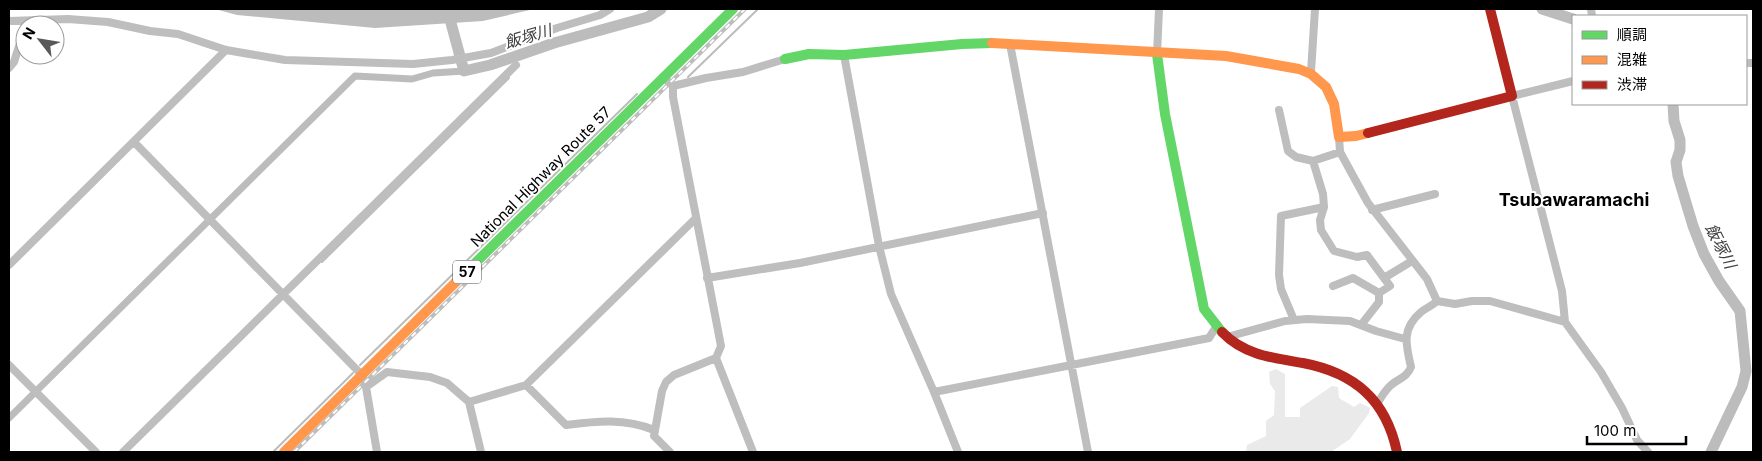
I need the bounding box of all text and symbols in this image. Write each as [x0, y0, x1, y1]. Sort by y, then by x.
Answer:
north arrow [15, 15, 65, 65]
legend [1572, 15, 1747, 105]
water label: 飯塚川 [502, 19, 556, 52]
text: N [18, 24, 38, 42]
text: 順調 [1617, 25, 1647, 44]
text: 混雑 [1617, 50, 1647, 69]
text: 渋滞 [1617, 75, 1647, 94]
street label: National Highway Route 57 [466, 102, 615, 251]
district label: Tsubawaramachi [1499, 189, 1649, 210]
water label: 飯塚川 [1701, 220, 1742, 274]
road number: 57 [453, 260, 481, 284]
scale bar [1587, 414, 1686, 446]
text: 100 m [1594, 421, 1636, 440]

